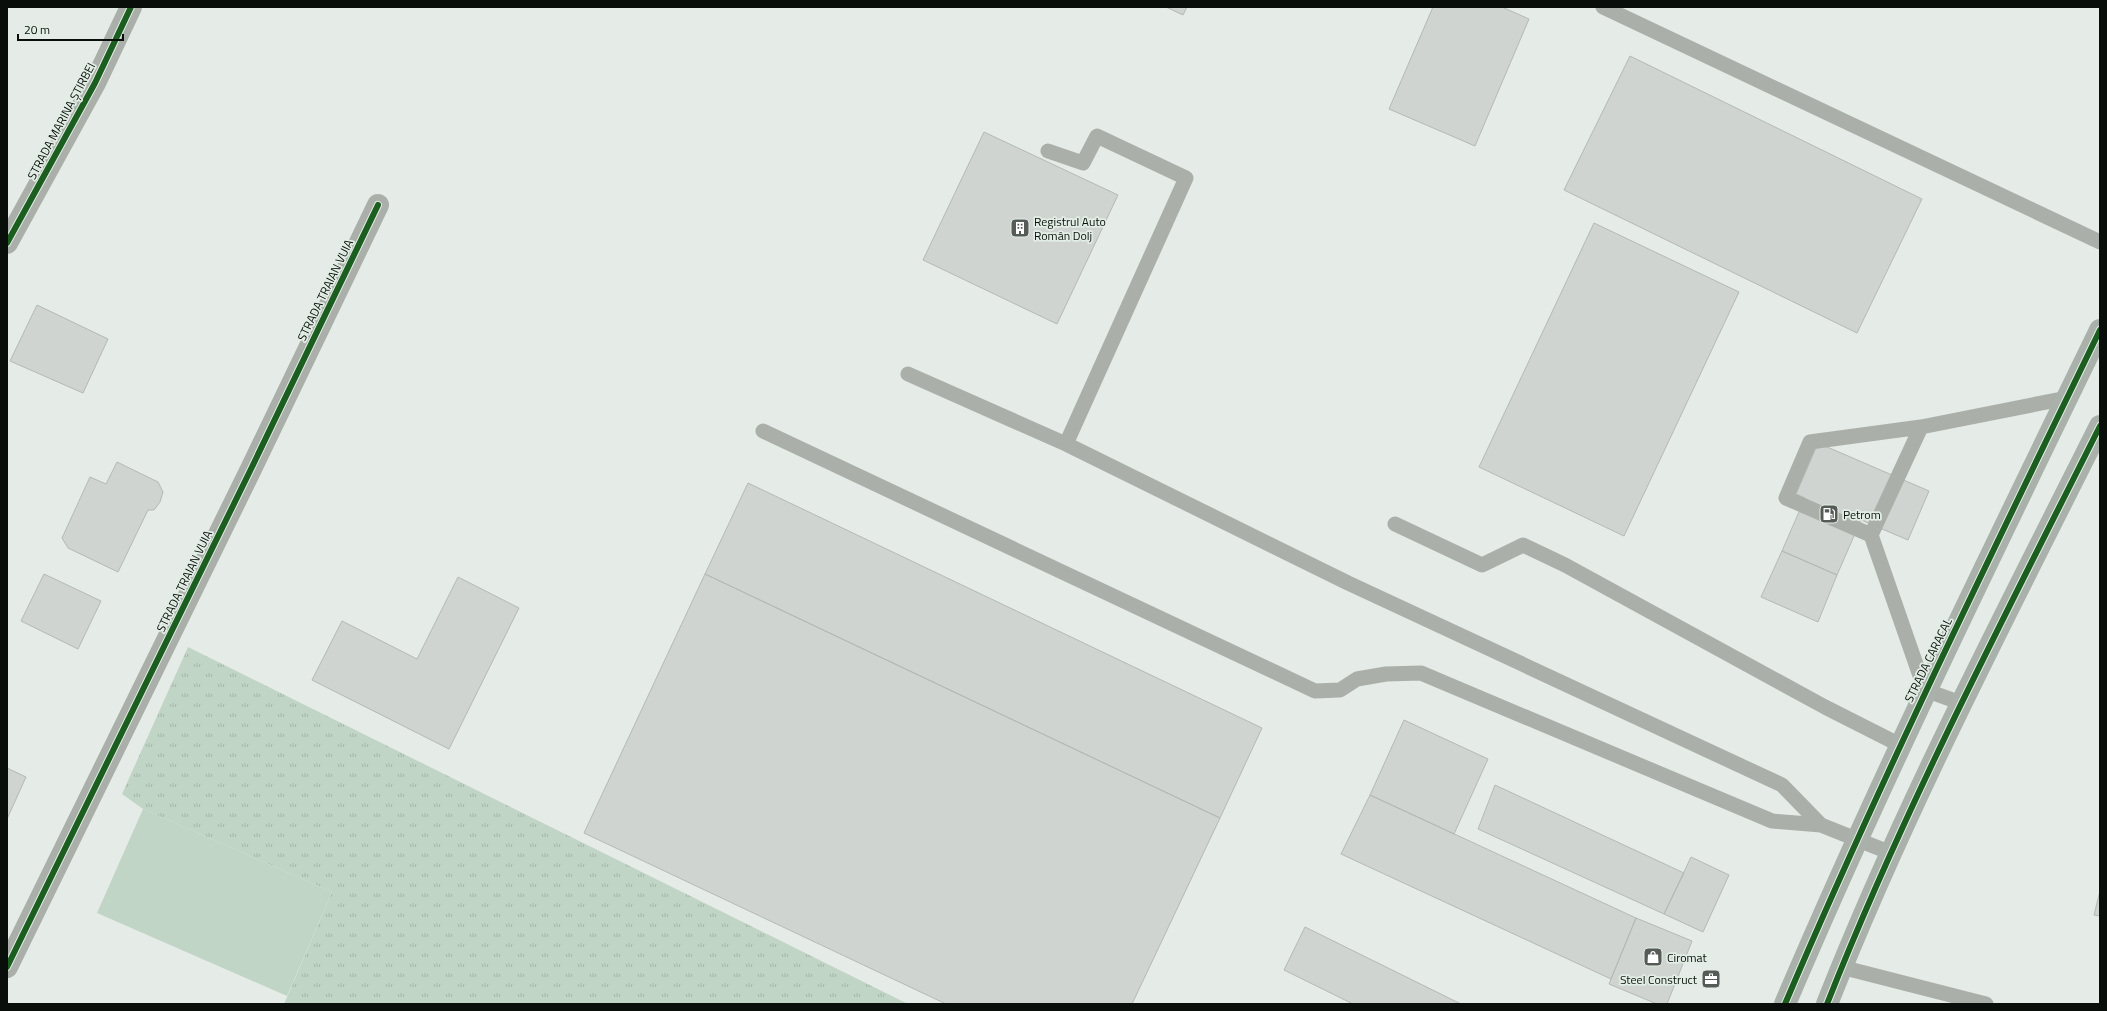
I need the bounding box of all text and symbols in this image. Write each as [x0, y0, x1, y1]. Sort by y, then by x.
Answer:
scale bar [18, 16, 123, 42]
text: 20 m [24, 20, 50, 39]
street label: STRADA MARINA ȘTIRBEI [22, 59, 100, 183]
place label: Registrul Auto Român Dolj [1034, 212, 1106, 245]
building icon: Registrul Auto Român Dolj [1009, 217, 1031, 239]
street label: STRADA TRAIAN VUIA [292, 236, 358, 344]
fuel station icon: Petrom [1818, 503, 1840, 525]
place label: Petrom [1843, 505, 1881, 524]
street label: STRADA TRAIAN VUIA [151, 527, 217, 635]
street label: STRADA CARACAL [1899, 614, 1957, 706]
shop icon: Ciromat [1642, 946, 1664, 968]
place label: Ciromat [1667, 948, 1708, 967]
office icon: Steel Construct [1700, 968, 1722, 990]
place label: Steel Construct [1620, 970, 1698, 989]

